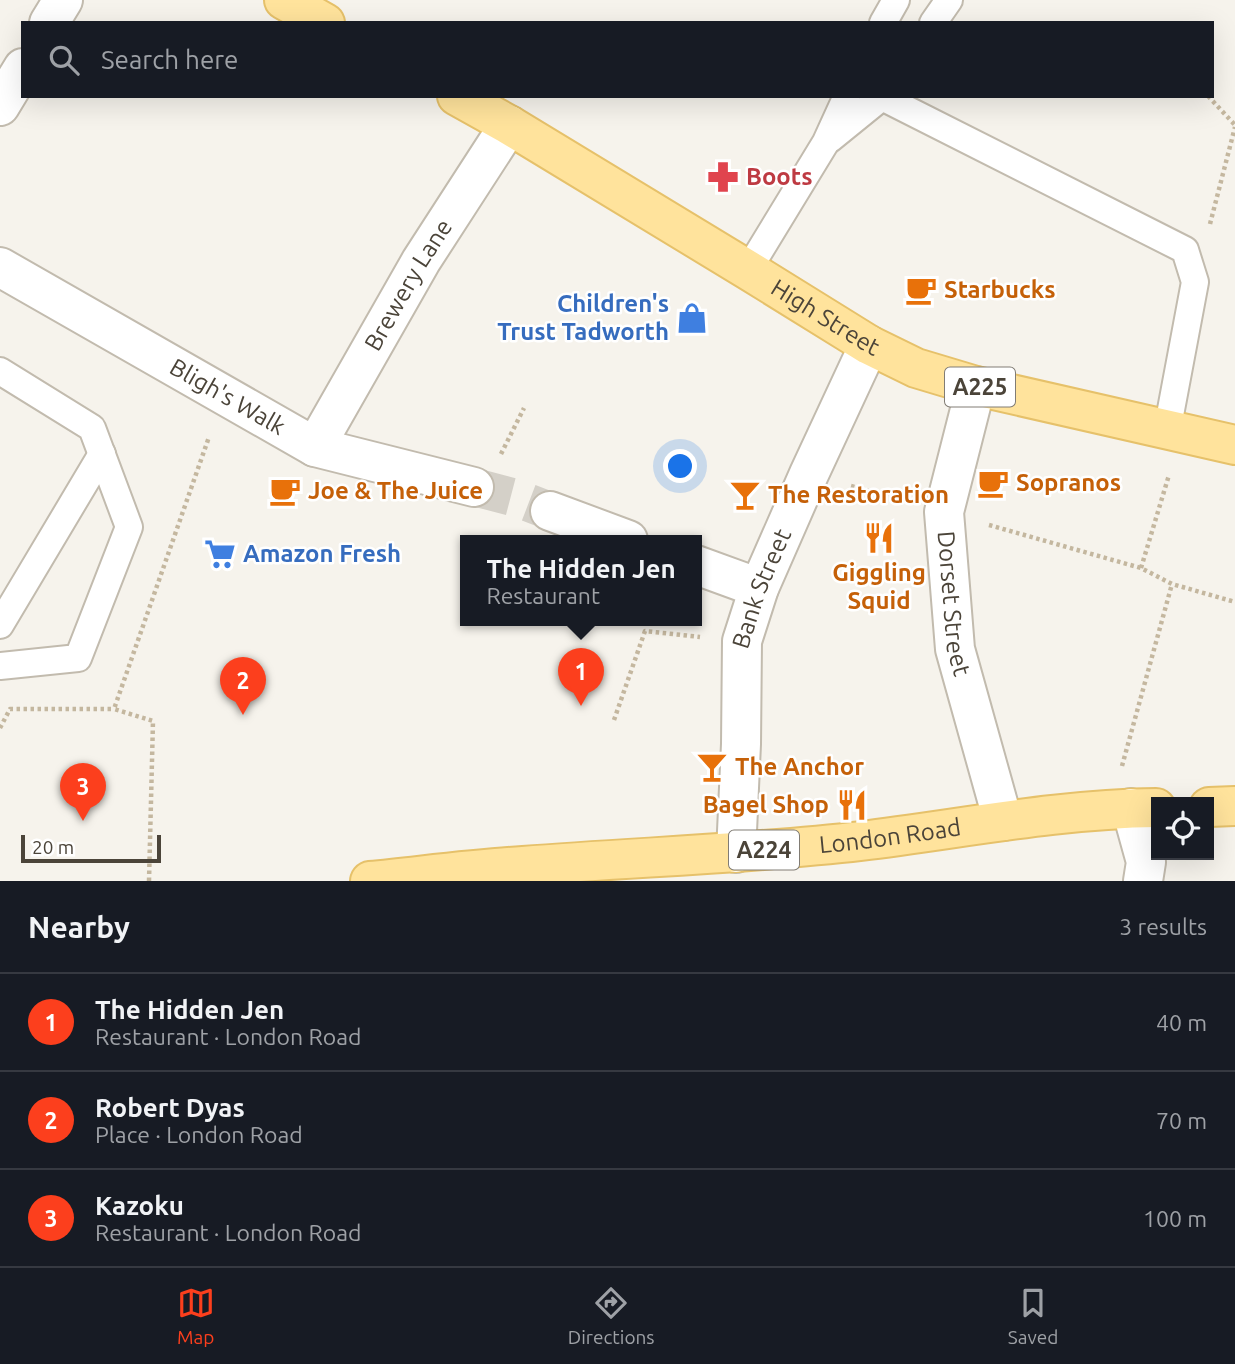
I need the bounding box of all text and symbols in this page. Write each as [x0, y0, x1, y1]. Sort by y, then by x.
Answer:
search box [21, 21, 1214, 98]
icon: search [45, 41, 83, 79]
text: Search here [101, 45, 238, 74]
pharmacy icon: Boots [706, 160, 740, 194]
place label: Boots [746, 163, 812, 190]
street label: Brewery Lane [359, 214, 457, 355]
cafe icon: Starbucks [904, 273, 938, 307]
street label: High Street [766, 274, 885, 361]
place label: Starbucks [944, 276, 1056, 303]
place label: Children's Trust Tadworth [497, 290, 669, 345]
shop icon: Children's Trust Tadworth [675, 301, 709, 335]
street label: Bligh's Walk [165, 353, 290, 440]
road number: A225 [945, 368, 1015, 406]
your location [663, 449, 697, 483]
cafe icon: Sopranos [976, 466, 1010, 500]
place label: Sopranos [1016, 469, 1121, 496]
cafe icon: Joe & The Juice [268, 474, 302, 508]
place label: Joe & The Juice [308, 477, 483, 504]
bar icon: The Restoration [728, 478, 762, 512]
place label: The Restoration [768, 481, 949, 508]
restaurant icon: Giggling Squid [862, 521, 896, 555]
street label: Bank Street [726, 524, 797, 652]
street label: Dorset Street [933, 530, 976, 679]
popup [460, 535, 702, 626]
supermarket icon: Amazon Fresh [203, 537, 237, 571]
place label: Amazon Fresh [243, 540, 401, 567]
text: The Hidden Jen [486, 554, 676, 583]
place label: Giggling Squid [832, 559, 926, 614]
text: Restaurant [486, 583, 600, 608]
pin: 1 [558, 648, 604, 706]
pin: 2 [220, 657, 266, 715]
bar icon: The Anchor [695, 750, 729, 784]
place label: The Anchor [735, 753, 864, 780]
pin: 3 [60, 763, 106, 821]
restaurant icon: Bagel Shop [835, 788, 869, 822]
place label: Bagel Shop [703, 791, 829, 818]
map controls [1151, 797, 1214, 860]
button: locate [1151, 797, 1214, 860]
street label: London Road [818, 813, 963, 858]
road number: A224 [729, 830, 799, 870]
scale bar [21, 832, 161, 864]
text: 20 m [32, 836, 74, 858]
text: Nearby [28, 910, 130, 944]
text: 3 results [1119, 914, 1207, 939]
text: The Hidden Jen [95, 995, 284, 1024]
text: 1 [45, 1010, 57, 1035]
text: 40 m [1156, 1010, 1207, 1035]
text: Restaurant · London Road [95, 1024, 361, 1049]
text: Robert Dyas [95, 1093, 245, 1122]
text: 2 [45, 1108, 57, 1133]
text: 70 m [1156, 1108, 1207, 1133]
text: Place · London Road [95, 1122, 303, 1147]
text: Kazoku [95, 1191, 184, 1220]
text: 3 [45, 1206, 57, 1231]
text: 100 m [1143, 1206, 1207, 1231]
text: Restaurant · London Road [95, 1220, 361, 1245]
tab: Map [177, 1284, 215, 1348]
tab: Directions [568, 1284, 655, 1348]
tab: Saved [1008, 1284, 1058, 1348]

